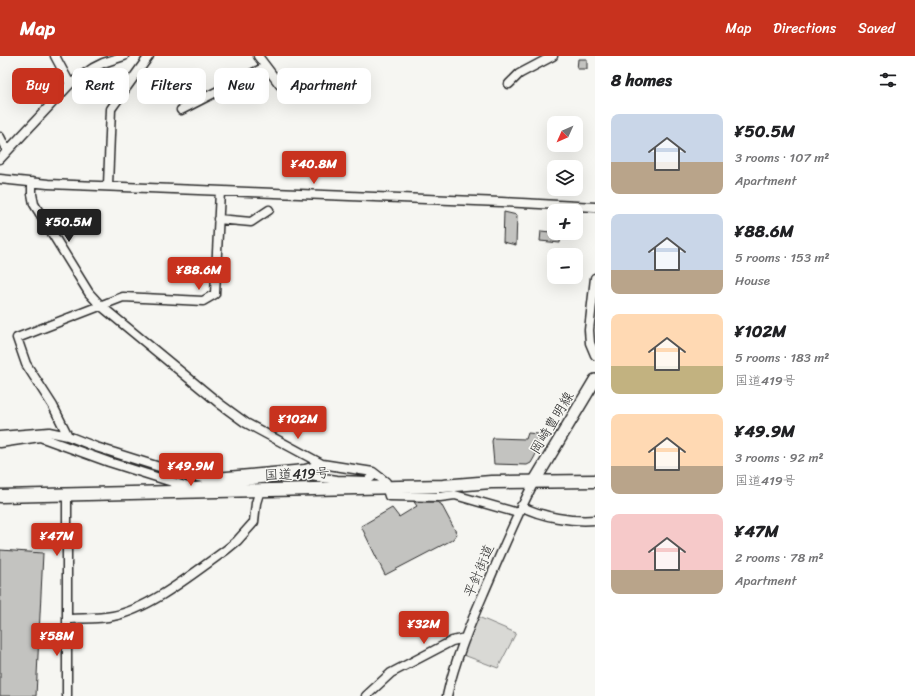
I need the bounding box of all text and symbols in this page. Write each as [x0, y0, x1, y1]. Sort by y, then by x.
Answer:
text: Map [20, 12, 55, 45]
text: Map [725, 16, 751, 41]
text: Directions [773, 16, 836, 41]
text: Saved [858, 16, 895, 41]
text: 8 homes [611, 65, 672, 95]
chip: Buy [12, 68, 64, 104]
chip: Rent [72, 68, 129, 104]
chip: Filters [137, 68, 206, 104]
chip: New [214, 68, 269, 104]
chip: Apartment [277, 68, 371, 104]
icon: filters [877, 69, 899, 91]
north arrow [547, 116, 583, 152]
map controls [547, 116, 583, 284]
text: ¥50.5M [735, 116, 795, 146]
icon: home [643, 130, 691, 178]
text: 3 rooms · 107 m² [735, 146, 829, 169]
pin: ¥40.8M [281, 151, 347, 185]
text: ¥40.8M [291, 152, 337, 175]
button: layers [547, 160, 583, 196]
text: Apartment [735, 169, 796, 192]
button: + [547, 204, 583, 240]
pin: ¥50.5M [36, 209, 102, 243]
text: ¥50.5M [46, 210, 92, 233]
text: ¥88.6M [735, 216, 794, 246]
icon: home [643, 230, 691, 278]
text: 5 rooms · 153 m² [735, 246, 830, 269]
button: − [547, 248, 583, 284]
pin: ¥88.6M [166, 257, 232, 291]
text: ¥88.6M [177, 258, 221, 281]
text: House [735, 269, 770, 292]
text: ¥102M [735, 316, 786, 346]
icon: home [643, 330, 691, 378]
text: 5 rooms · 183 m² [735, 346, 829, 369]
text: 国道419号 [735, 369, 796, 392]
street label: 岡崎豊明線 [523, 387, 581, 459]
pin: ¥102M [270, 406, 326, 440]
text: ¥102M [278, 407, 318, 430]
text: ¥49.9M [735, 416, 795, 446]
icon: home [643, 430, 691, 478]
text: 3 rooms · 92 m² [735, 446, 824, 469]
pin: ¥49.9M [158, 453, 224, 487]
text: ¥49.9M [168, 454, 214, 477]
street label: 国道419号 [264, 460, 330, 488]
text: 国道419号 [735, 469, 796, 492]
text: ¥47M [735, 516, 779, 546]
pin: ¥47M [33, 523, 81, 557]
text: ¥47M [40, 524, 74, 547]
icon: home [643, 530, 691, 578]
street label: 平針街道 [457, 540, 501, 602]
text: 2 rooms · 78 m² [735, 546, 824, 569]
text: Apartment [735, 569, 796, 592]
pin: ¥32M [400, 611, 448, 645]
text: ¥32M [408, 612, 440, 635]
pin: ¥58M [33, 623, 81, 657]
text: ¥58M [40, 624, 74, 647]

